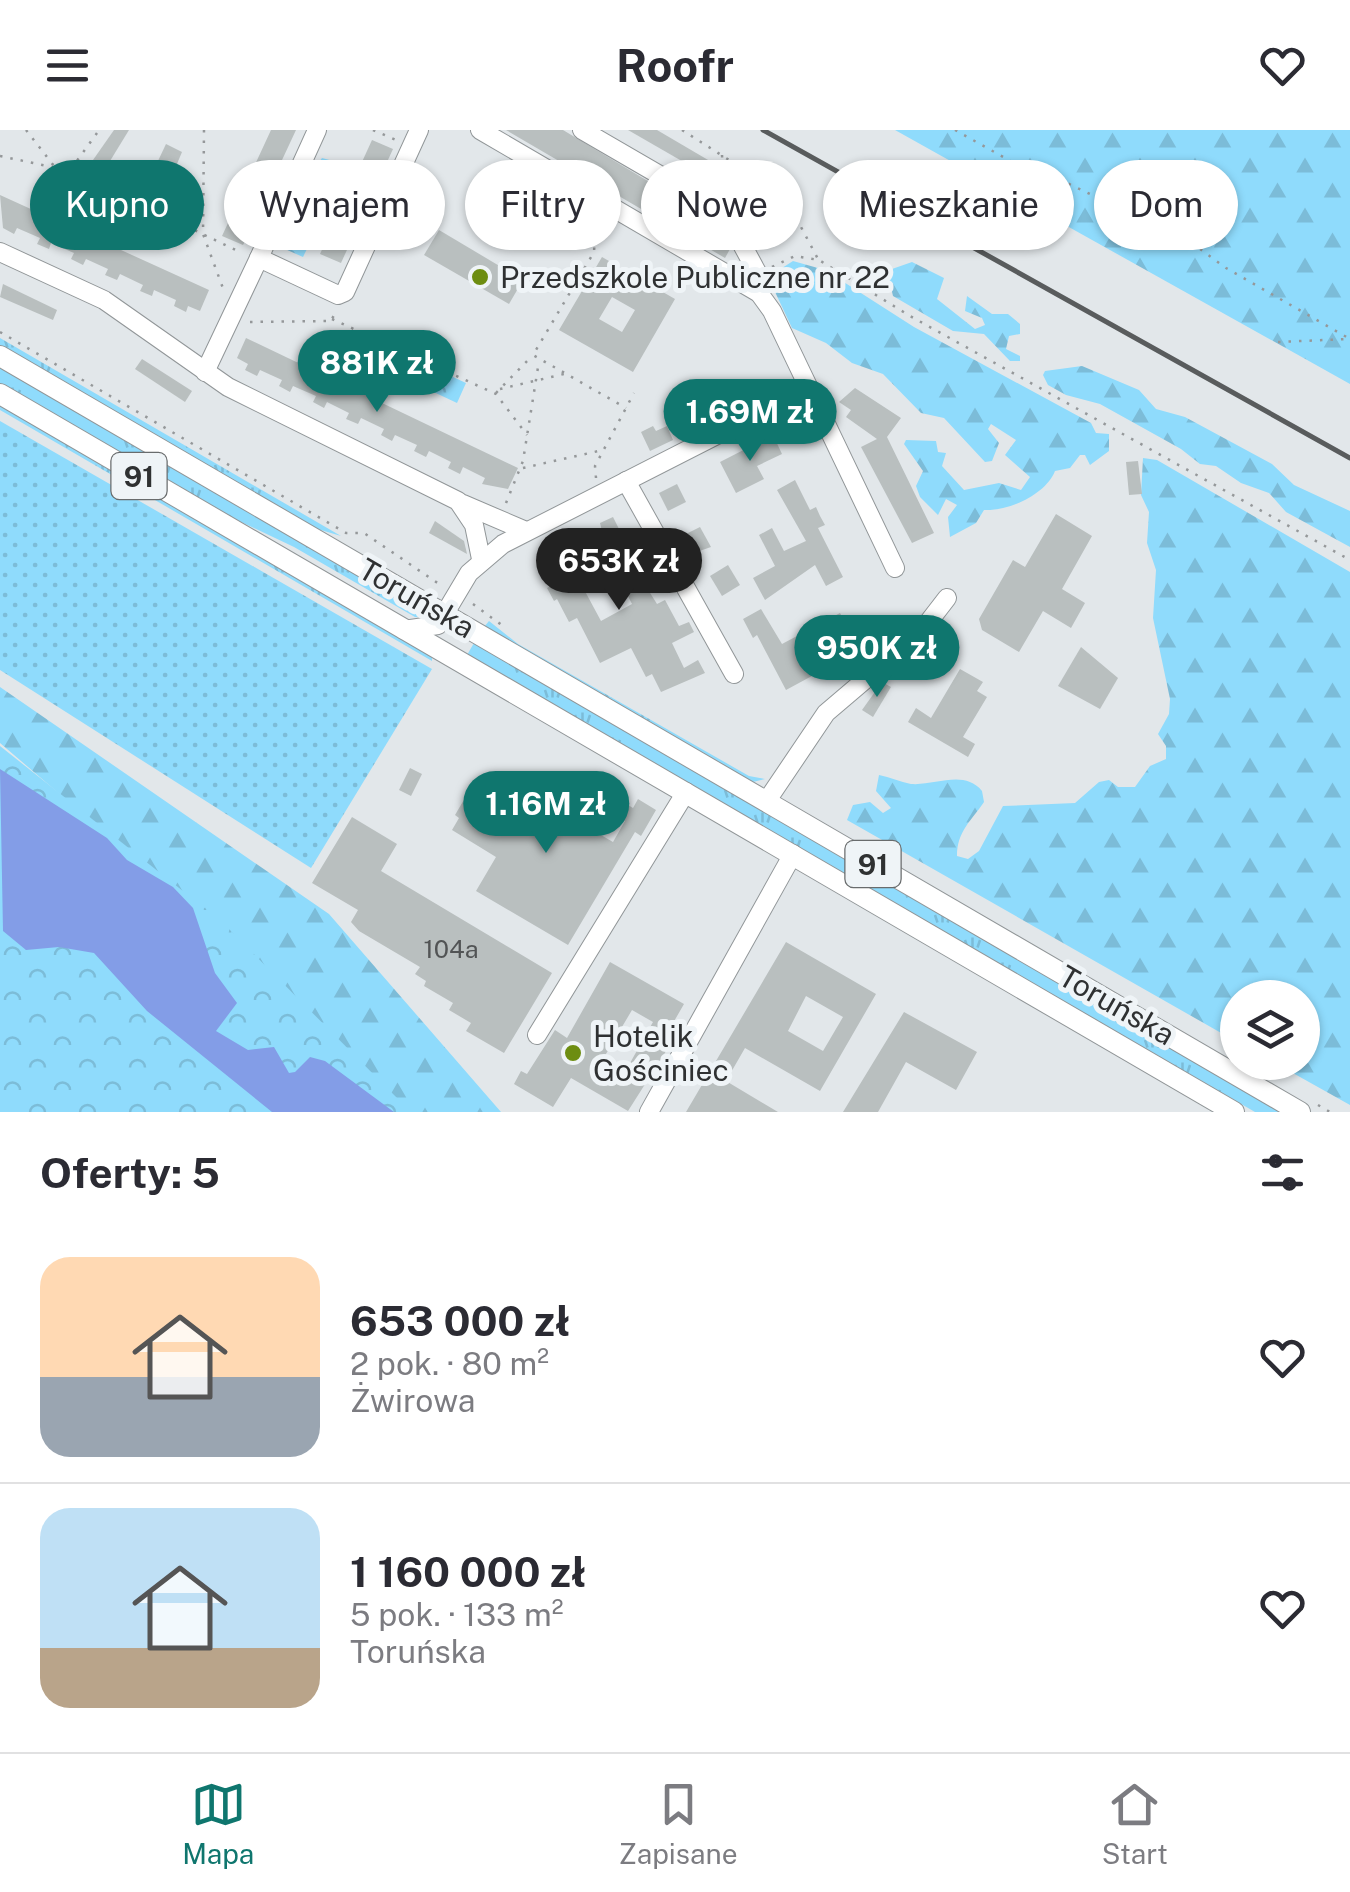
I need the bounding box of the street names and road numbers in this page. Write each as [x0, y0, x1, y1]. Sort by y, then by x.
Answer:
road number: 91 [112, 453, 166, 499]
street label: Toruńska [353, 551, 481, 645]
road number: 91 [846, 841, 900, 887]
street label: Toruńska [1053, 958, 1181, 1052]

